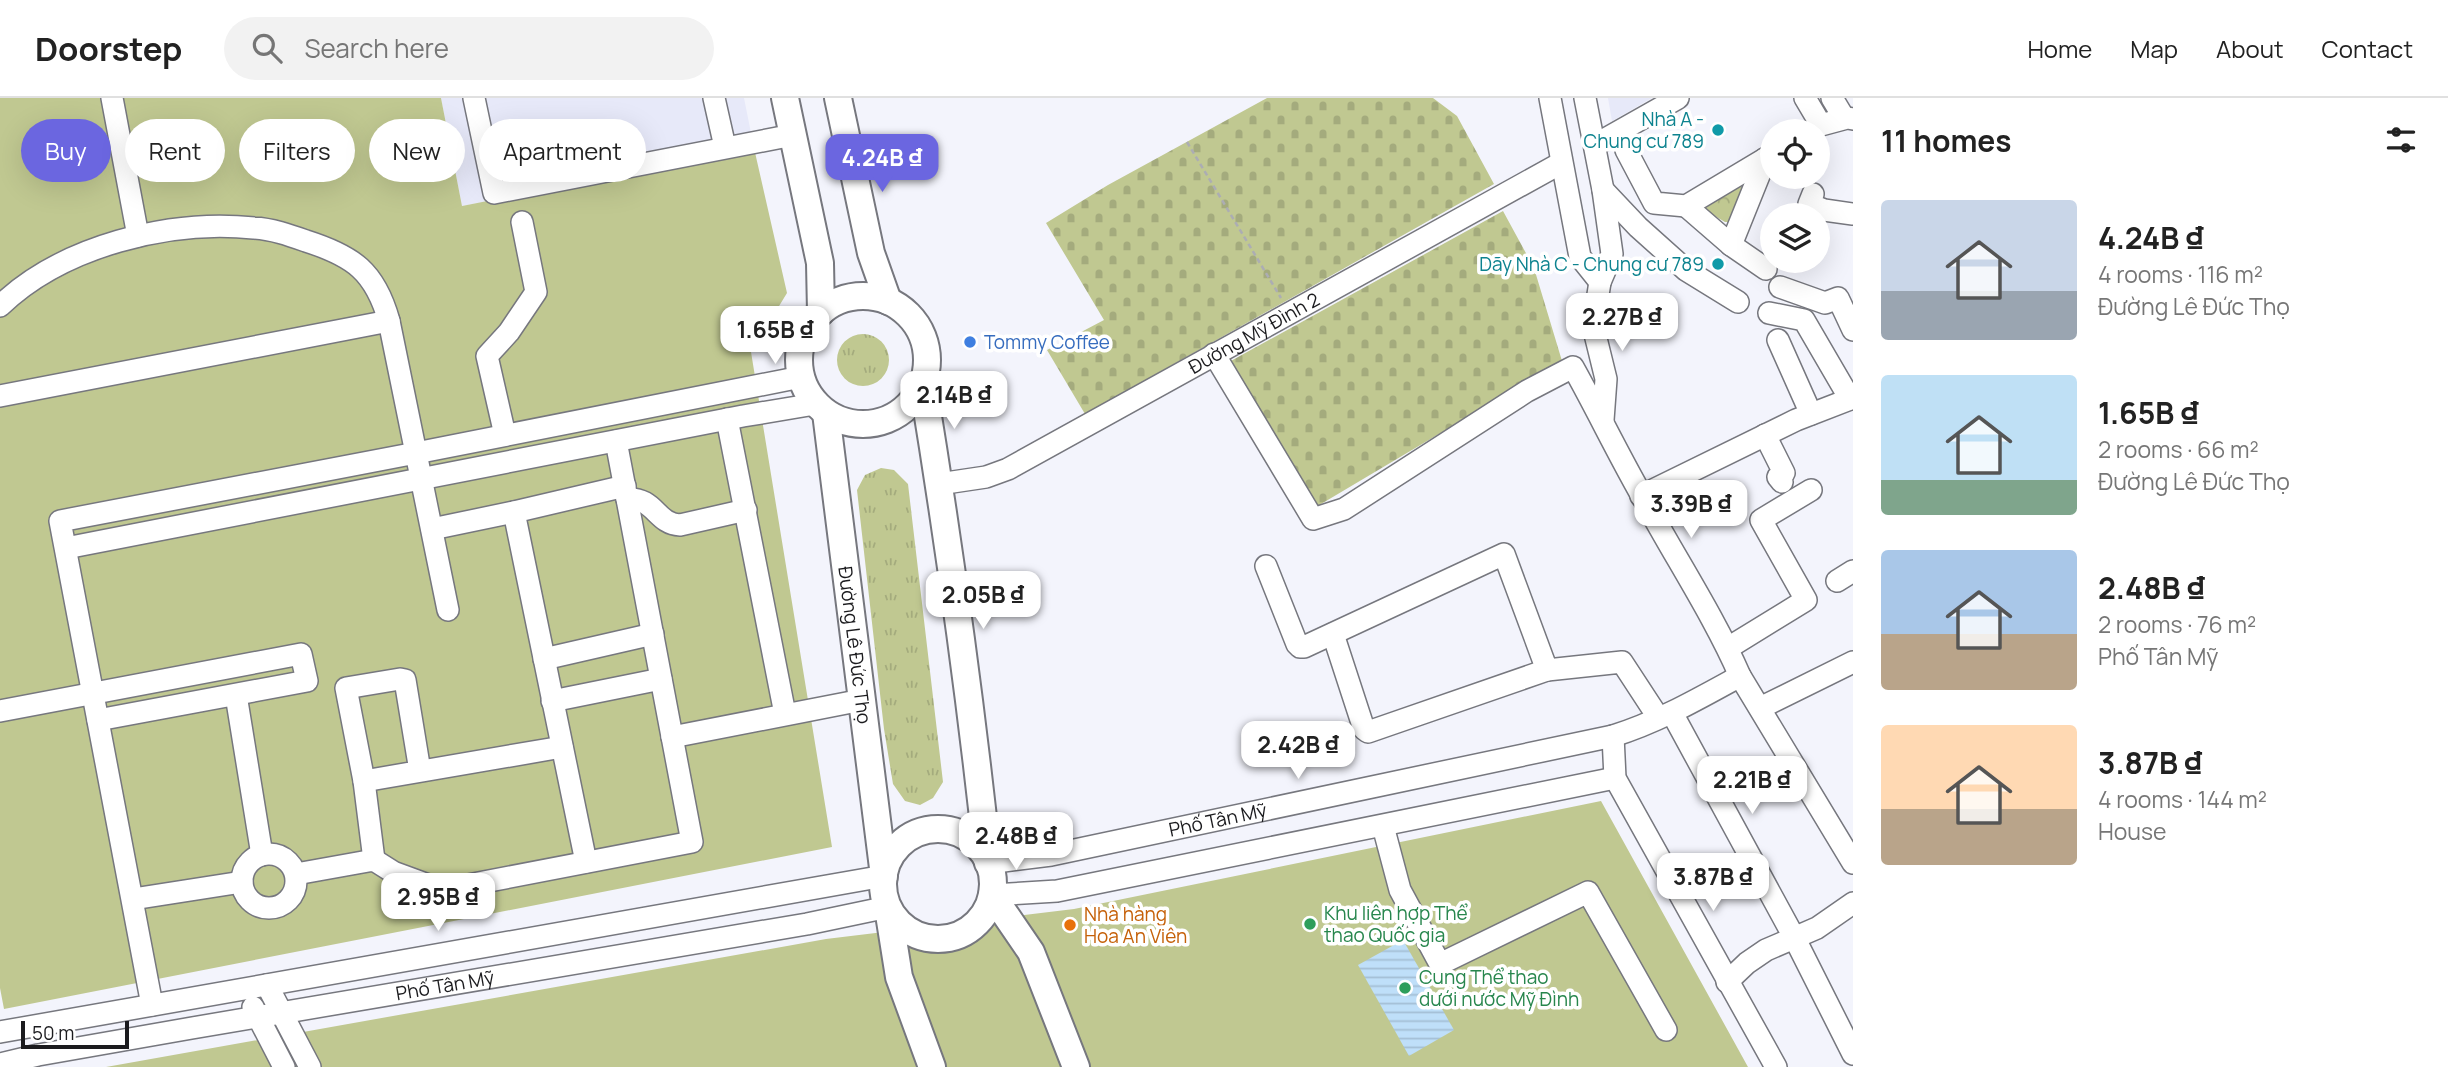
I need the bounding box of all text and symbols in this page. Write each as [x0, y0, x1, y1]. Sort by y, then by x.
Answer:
search box [224, 17, 714, 80]
text: Doorstep [35, 26, 182, 71]
icon: search [248, 29, 286, 67]
text: Search here [304, 30, 449, 66]
text: Home [2027, 32, 2092, 65]
text: Map [2130, 32, 2178, 65]
text: About [2216, 32, 2284, 65]
text: Contact [2322, 32, 2413, 65]
place label: Nhà A - Chung cư 789 [1584, 106, 1704, 154]
chip: Buy [21, 119, 111, 182]
chip: Rent [125, 119, 225, 182]
chip: Filters [239, 119, 355, 182]
chip: New [369, 119, 465, 182]
chip: Apartment [479, 119, 646, 182]
map controls [1760, 119, 1830, 273]
button: locate [1760, 119, 1830, 189]
text: 11 homes [1881, 120, 2012, 161]
icon: filters [2382, 121, 2420, 159]
marker: Nhà A - Chung cư 789 [1710, 122, 1726, 138]
pin: 4.24B ₫ [817, 134, 947, 194]
text: 4.24B ₫ [841, 141, 923, 173]
button: layers [1760, 203, 1830, 273]
text: 4.24B ₫ [2098, 217, 2204, 258]
icon: home [1937, 228, 2021, 312]
place label: Dãy Nhà C - Chung cư 789 [1479, 251, 1704, 277]
marker: Dãy Nhà C - Chung cư 789 [1710, 256, 1726, 272]
text: 4 rooms · 116 m² [2098, 258, 2263, 290]
street label: Đường Mỹ Đình 2 [1184, 286, 1324, 380]
text: Đường Lê Đức Thọ [2098, 290, 2290, 322]
pin: 2.27B ₫ [1557, 294, 1687, 353]
text: 2.27B ₫ [1582, 300, 1662, 332]
pin: 1.65B ₫ [710, 306, 840, 366]
text: 1.65B ₫ [736, 313, 814, 345]
place label: Tommy Coffee [984, 329, 1110, 355]
marker: Tommy Coffee [962, 334, 978, 350]
pin: 2.14B ₫ [889, 372, 1019, 431]
text: 2.14B ₫ [916, 378, 992, 410]
text: 1.65B ₫ [2098, 392, 2199, 433]
icon: home [1937, 403, 2021, 487]
text: 2 rooms · 66 m² [2098, 433, 2259, 465]
text: Đường Lê Đức Thọ [2098, 465, 2290, 497]
pin: 3.39B ₫ [1626, 480, 1756, 540]
text: 3.39B ₫ [1650, 487, 1732, 519]
street label: Đường Lê Đức Thọ [832, 565, 878, 726]
text: 2.48B ₫ [2098, 567, 2205, 608]
pin: 2.05B ₫ [918, 572, 1048, 631]
text: 2.05B ₫ [942, 578, 1024, 610]
icon: home [1937, 578, 2021, 662]
text: 2 rooms · 76 m² [2098, 608, 2256, 640]
text: Phố Tân Mỹ [2098, 640, 2218, 672]
pin: 2.42B ₫ [1233, 722, 1363, 781]
text: 2.42B ₫ [1257, 728, 1339, 760]
text: 3.87B ₫ [2098, 742, 2202, 783]
icon: home [1937, 753, 2021, 837]
pin: 2.21B ₫ [1687, 756, 1817, 816]
text: 2.21B ₫ [1713, 763, 1791, 795]
text: 4 rooms · 144 m² [2098, 783, 2267, 815]
street label: Phố Tân Mỹ [1166, 797, 1269, 843]
pin: 2.48B ₫ [951, 812, 1081, 872]
text: House [2098, 815, 2167, 847]
text: 2.48B ₫ [975, 819, 1057, 851]
pin: 3.87B ₫ [1648, 854, 1778, 913]
text: 3.87B ₫ [1673, 860, 1753, 892]
pin: 2.95B ₫ [373, 874, 503, 933]
text: 2.95B ₫ [397, 880, 479, 912]
place label: Khu liên hợp Thể thao Quốc gia [1324, 900, 1469, 948]
place label: Nhà hàng Hoa An Viên [1084, 901, 1187, 949]
marker: Khu liên hợp Thể thao Quốc gia [1302, 916, 1318, 932]
marker: Nhà hàng Hoa An Viên [1062, 917, 1078, 933]
street label: Phố Tân Mỹ [394, 964, 496, 1006]
place label: Cung Thể thao dưới nước Mỹ Đình [1419, 964, 1579, 1012]
marker: Cung Thể thao dưới nước Mỹ Đình [1397, 980, 1413, 996]
scale bar [21, 1018, 130, 1050]
text: 50 m [32, 1020, 74, 1046]

